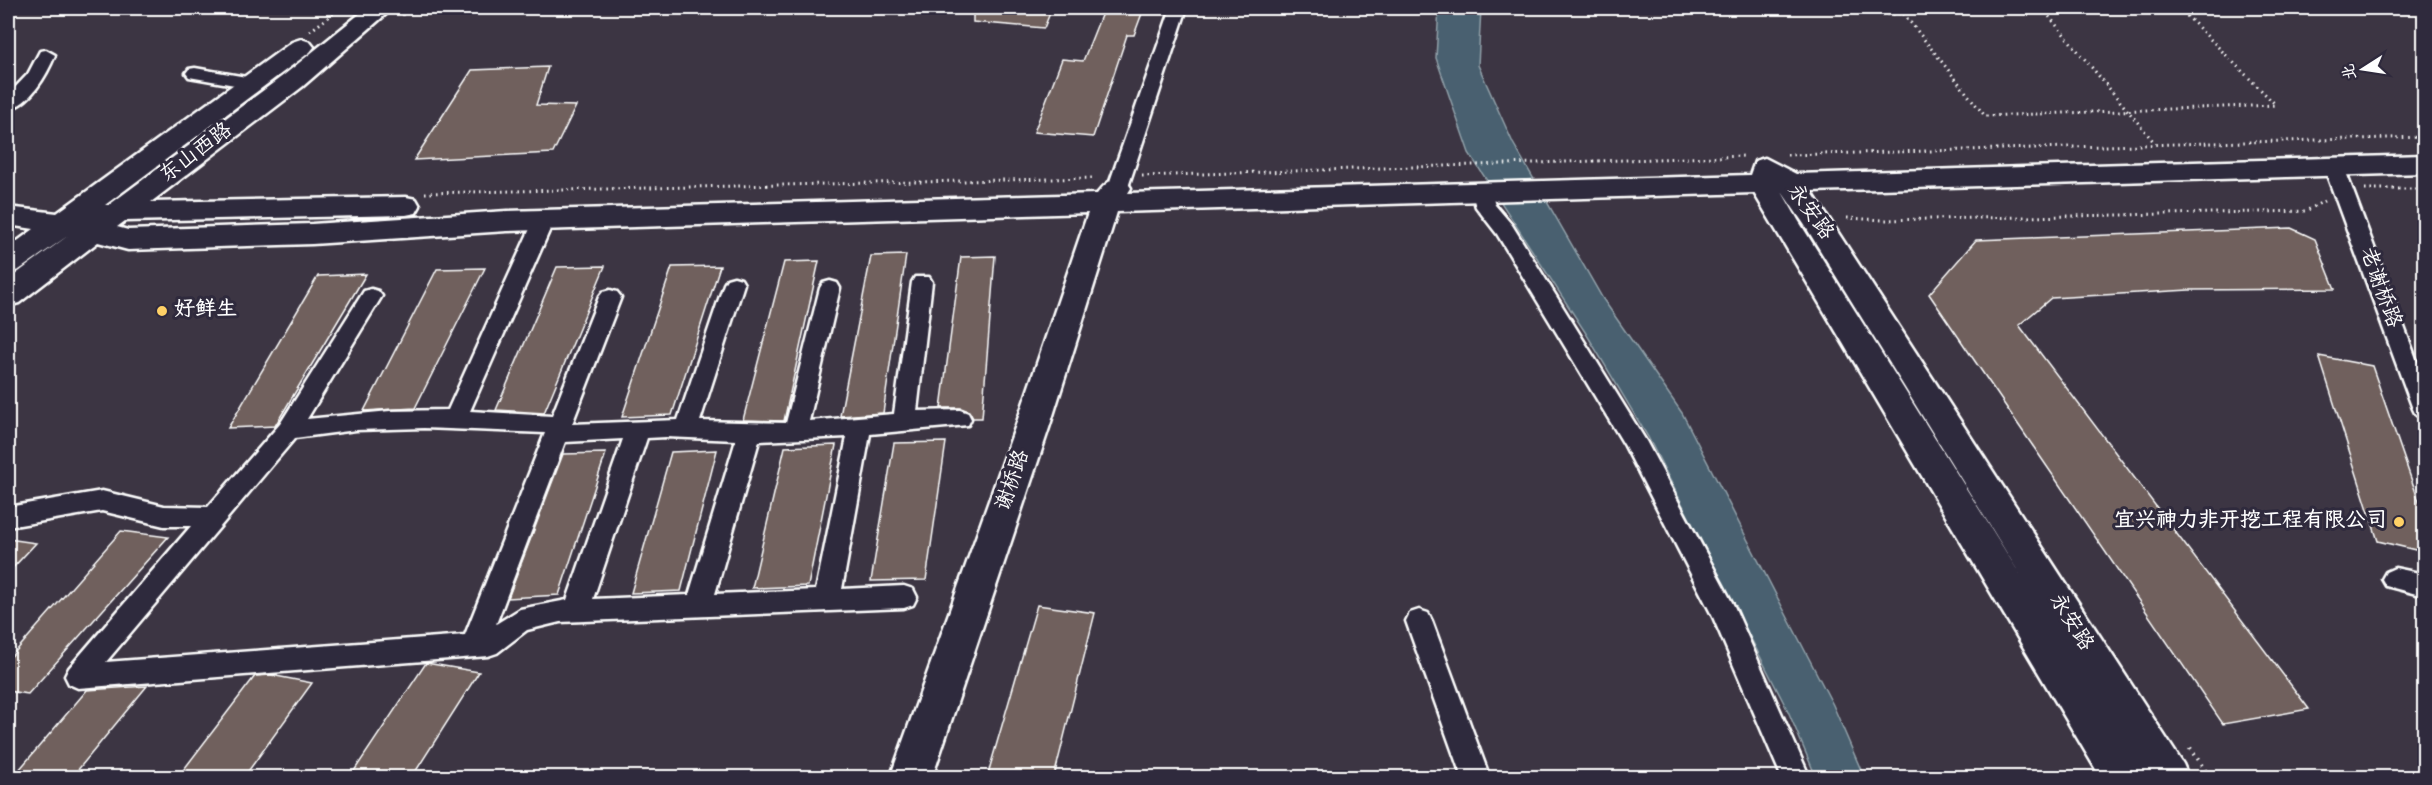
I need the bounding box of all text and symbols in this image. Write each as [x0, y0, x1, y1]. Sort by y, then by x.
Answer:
north arrow [2333, 39, 2393, 99]
text: 北 [2338, 61, 2364, 82]
street label: 东山西路 [154, 117, 240, 191]
street label: 永安路 [1778, 179, 1840, 247]
street label: 老谢桥路 [2351, 243, 2407, 333]
place label: 好鲜生 [174, 296, 237, 326]
marker: 好鲜生 [155, 304, 169, 318]
street label: 谢桥路 [990, 446, 1038, 516]
place label: 宜兴神力非开挖工程有限公司 [2114, 507, 2387, 537]
marker: 宜兴神力非开挖工程有限公司 [2392, 515, 2406, 529]
street label: 永安路 [2041, 588, 2099, 658]

